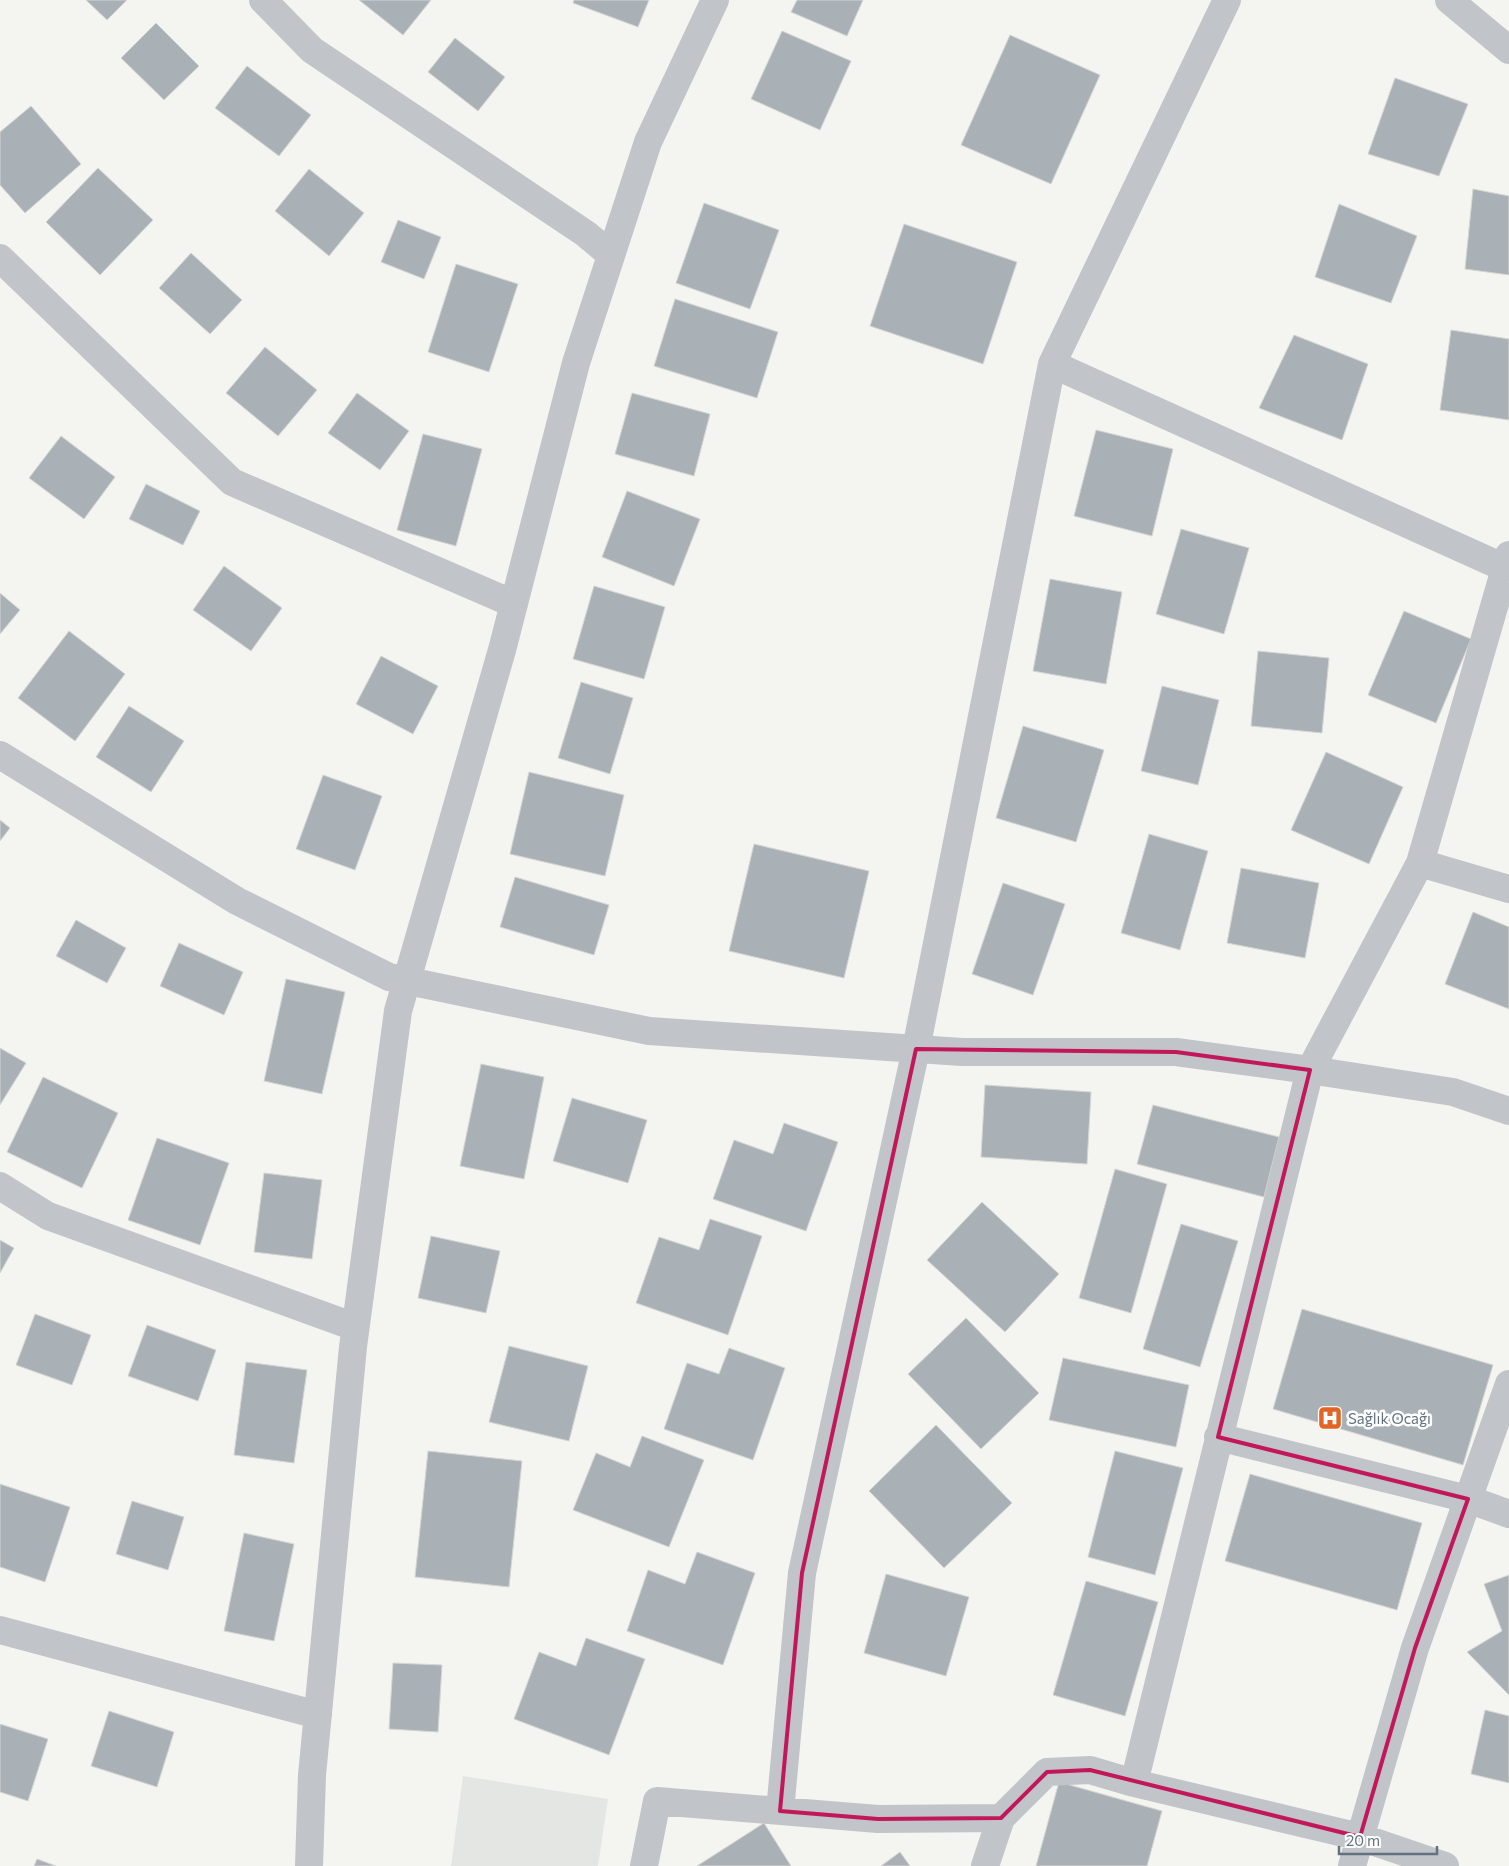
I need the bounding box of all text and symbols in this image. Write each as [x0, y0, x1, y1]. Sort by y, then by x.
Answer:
hospital icon: Sağlık Ocağı [1317, 1405, 1343, 1431]
place label: Sağlık Ocağı [1348, 1409, 1431, 1427]
scale bar [1339, 1824, 1436, 1856]
text: 20 m [1346, 1831, 1380, 1849]

